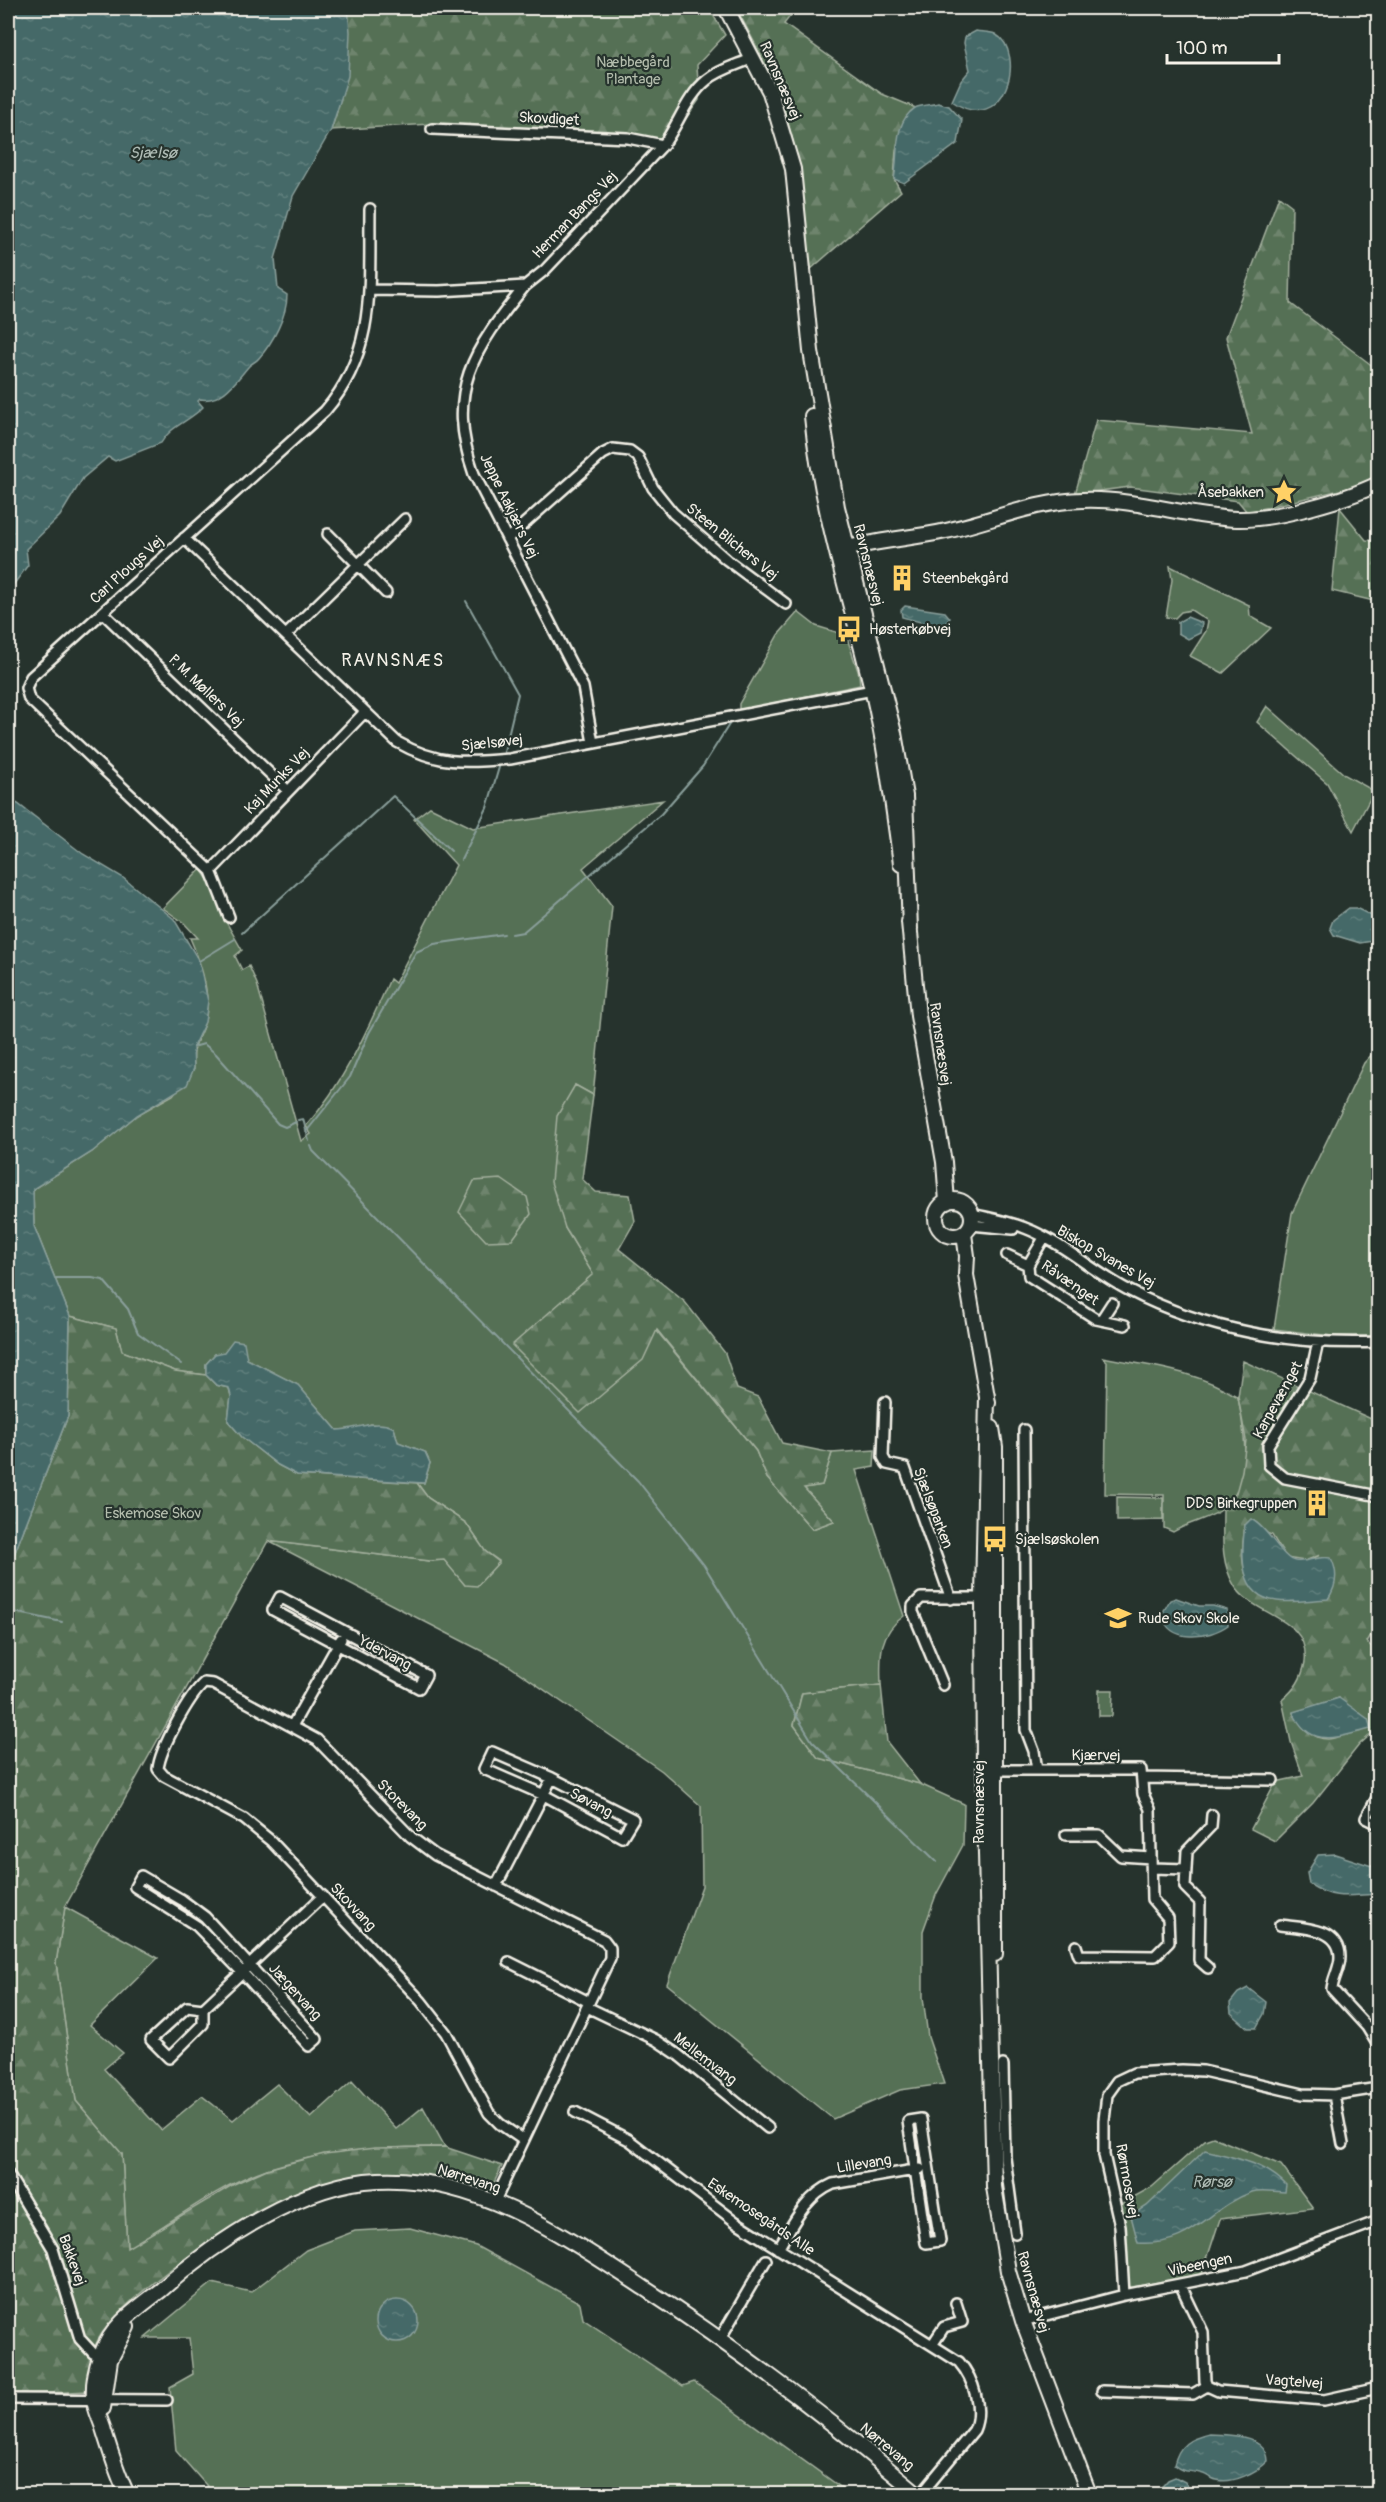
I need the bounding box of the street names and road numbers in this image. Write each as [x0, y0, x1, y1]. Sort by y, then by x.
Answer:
street label: Ravnsnæsvej [755, 39, 805, 123]
street label: Skovdiget [518, 108, 581, 130]
street label: Herman Bangs Vej [529, 167, 621, 263]
street label: Jeppe Aakjærs Vej [475, 450, 543, 562]
street label: Steen Blichers Vej [682, 499, 782, 585]
street label: Ravnsnæsvej [849, 522, 887, 608]
street label: Carl Plougs Vej [86, 532, 168, 608]
street label: P. M. Møllers Vej [164, 650, 248, 732]
street label: Sjælsøvej [460, 730, 524, 756]
street label: Kaj Munks Vej [240, 744, 314, 818]
street label: Ravnsnæsvej [925, 1001, 955, 1087]
street label: Biskop Svanes Vej [1053, 1221, 1159, 1293]
street label: Råvænget [1037, 1256, 1103, 1310]
street label: Karpevænget [1249, 1357, 1308, 1442]
street label: Sjælsøparken [909, 1465, 957, 1551]
street label: Ydervang [354, 1631, 415, 1675]
street label: Kjærvej [1071, 1746, 1121, 1765]
street label: Ravnsnæsvej [970, 1760, 989, 1844]
street label: Storevang [372, 1775, 432, 1835]
street label: Søvang [566, 1784, 616, 1822]
street label: Skovvang [326, 1879, 380, 1935]
street label: Jægervang [264, 1959, 326, 2025]
street label: Mellemvang [670, 2028, 740, 2090]
street label: Rørmosevej [1111, 2142, 1143, 2220]
street label: Lillevang [835, 2150, 893, 2178]
street label: Nørrevang [435, 2160, 503, 2198]
street label: Eskemosegårds Alle [704, 2174, 819, 2260]
street label: Bakkevej [54, 2232, 90, 2288]
street label: Ravnsnæsvej [1012, 2249, 1054, 2335]
street label: Vibeengen [1166, 2249, 1234, 2281]
street label: Vagtelvej [1264, 2370, 1324, 2394]
street label: Nørrevang [856, 2419, 918, 2475]

